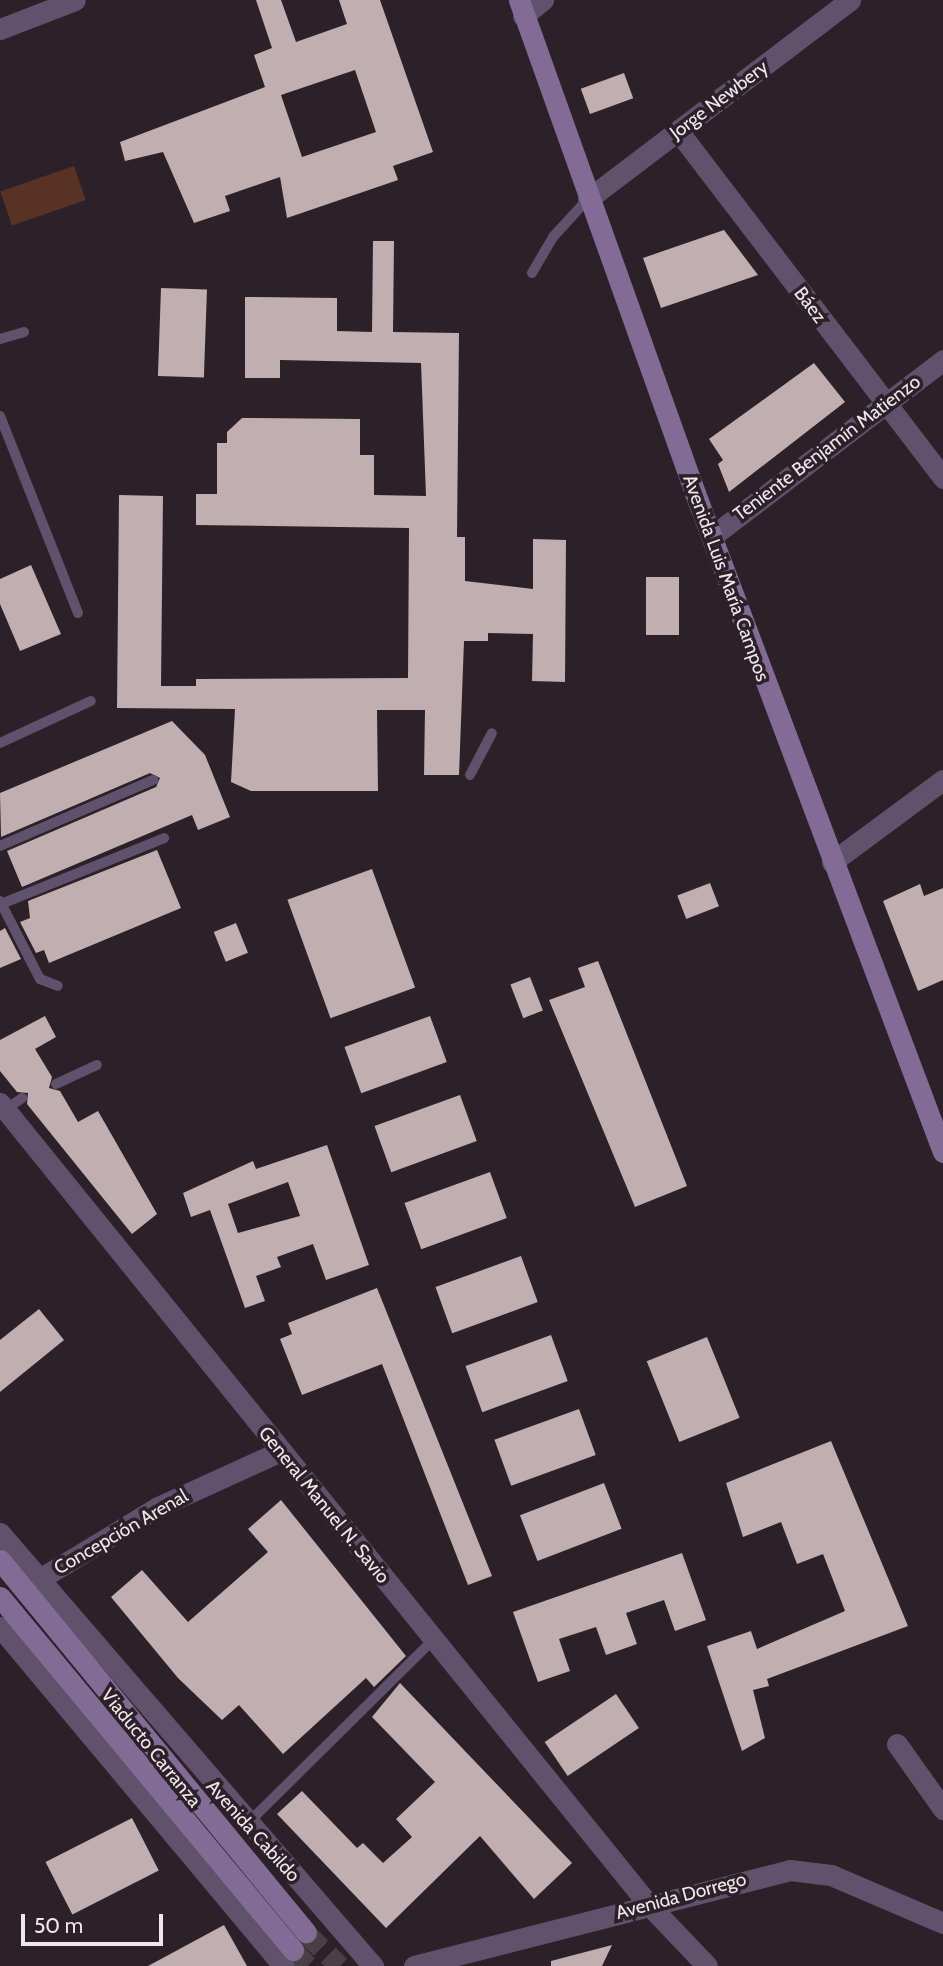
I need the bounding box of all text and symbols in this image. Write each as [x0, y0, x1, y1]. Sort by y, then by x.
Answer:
street label: Jorge Newbery [665, 56, 773, 144]
street label: Báez [789, 283, 831, 327]
street label: Teniente Benjamín Matienzo [729, 370, 925, 526]
street label: Avenida Luis María Campos [678, 472, 774, 684]
street label: General Manuel N. Savio [254, 1422, 394, 1588]
street label: Concepción Arenal [50, 1484, 192, 1580]
street label: Viaducto Carranza [96, 1684, 206, 1812]
street label: Avenida Cabildo [201, 1775, 305, 1887]
street label: Avenida Dorrego [613, 1868, 749, 1924]
scale bar [24, 1899, 166, 1943]
text: 50 m [34, 1913, 83, 1938]

